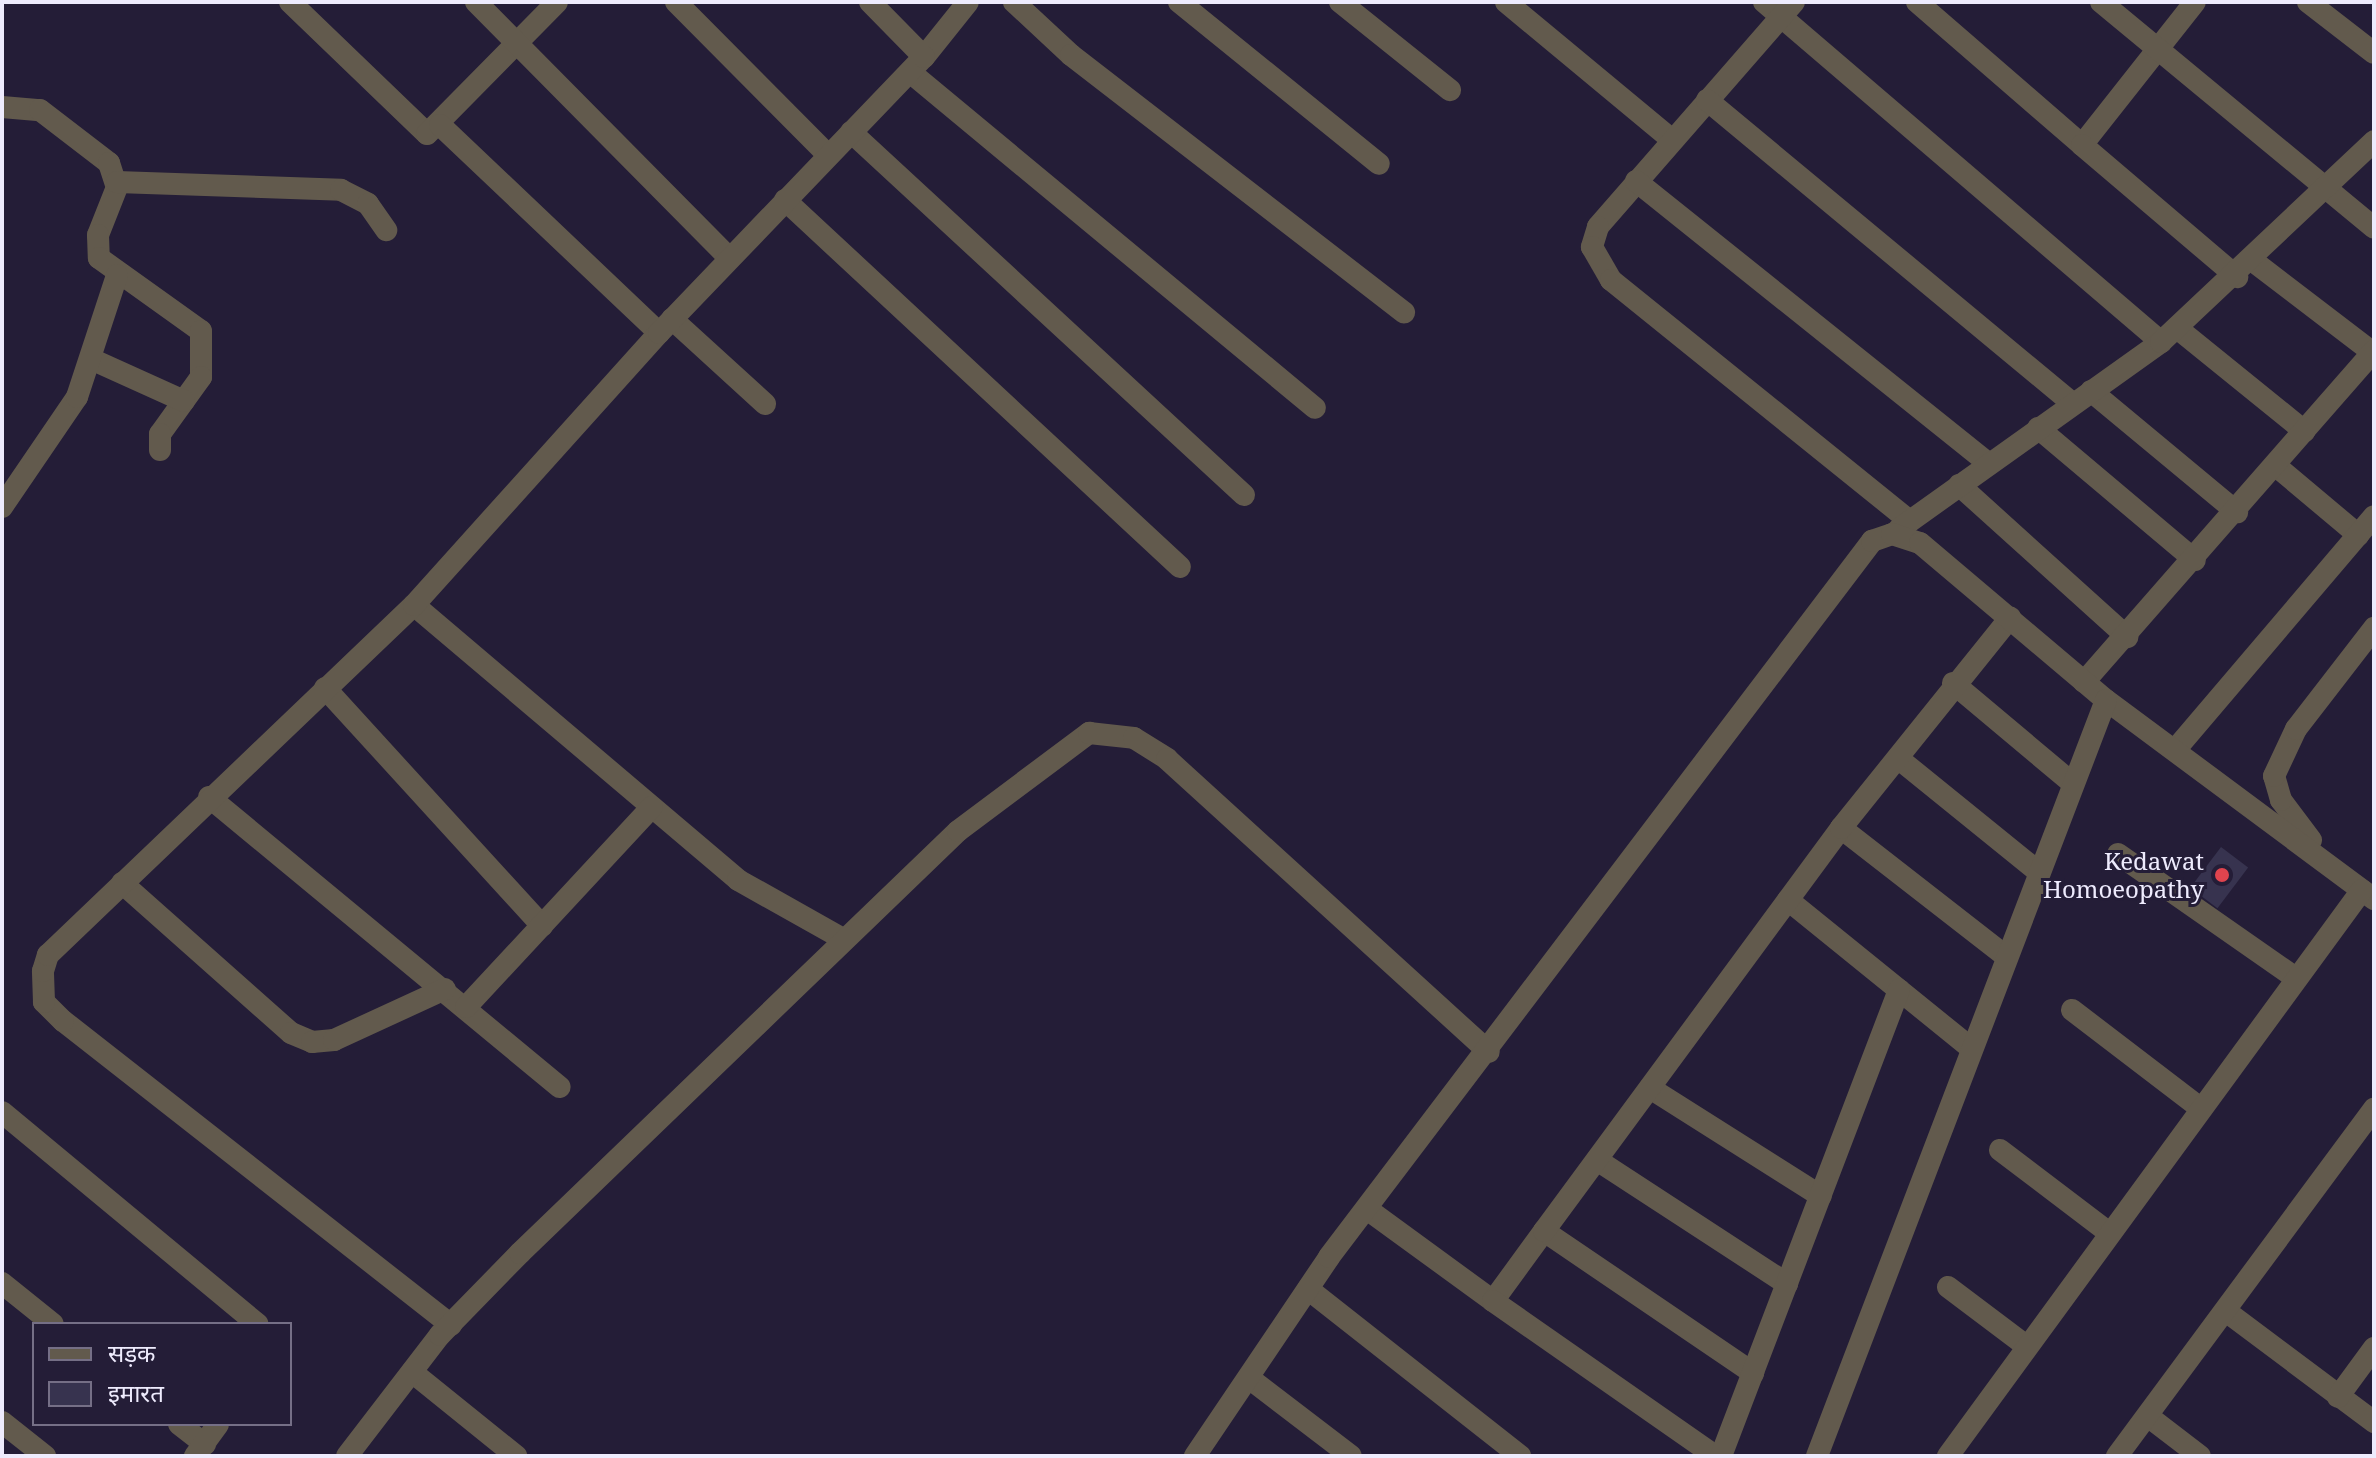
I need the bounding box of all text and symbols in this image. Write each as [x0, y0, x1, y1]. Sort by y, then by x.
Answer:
place label: Kedawat Homoeopathy [2043, 847, 2204, 903]
marker: Kedawat Homoeopathy [2211, 864, 2233, 886]
legend [32, 1322, 292, 1426]
text: सड़क [108, 1336, 156, 1369]
text: इमारत [108, 1376, 164, 1409]

